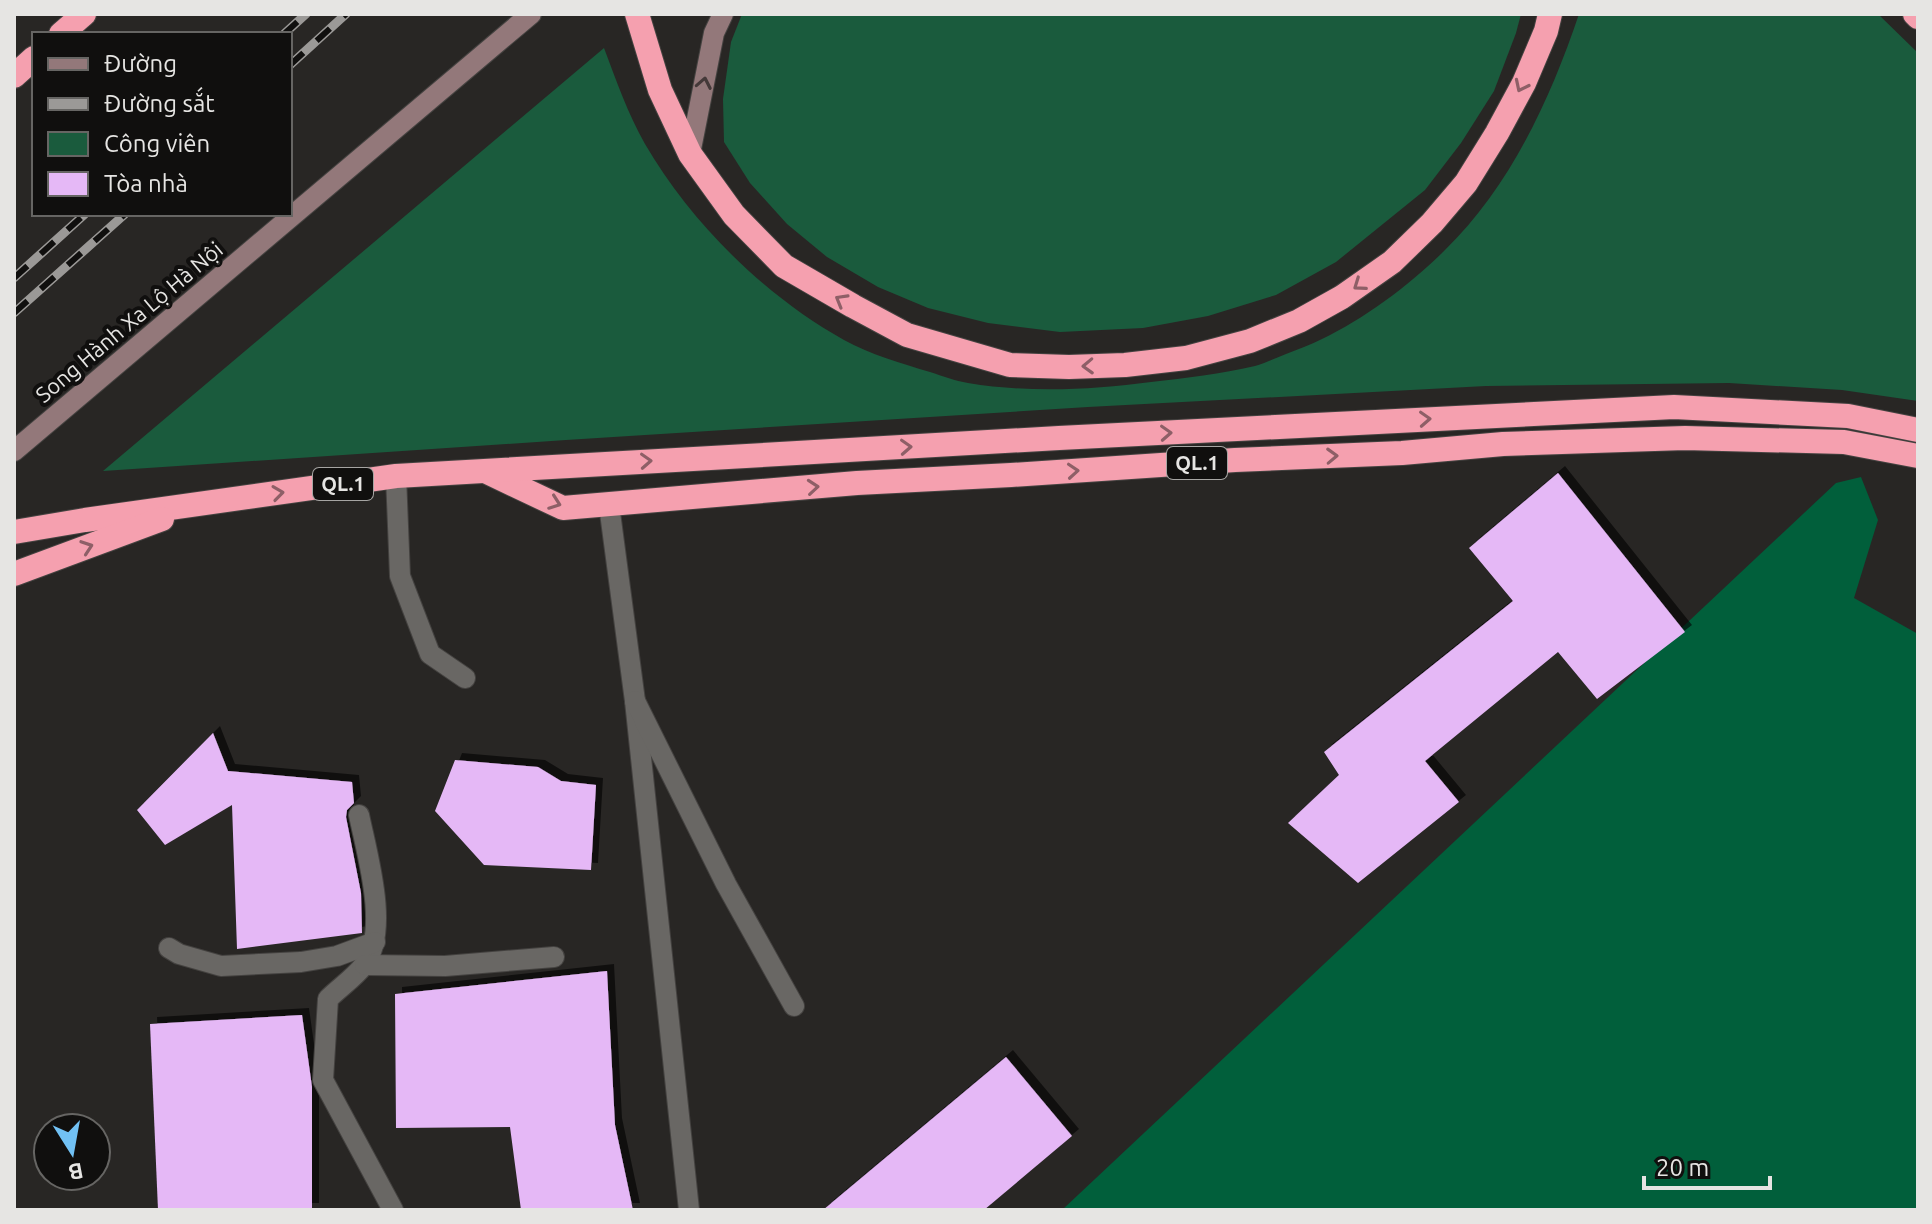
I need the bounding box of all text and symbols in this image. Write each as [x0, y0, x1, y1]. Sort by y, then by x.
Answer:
legend [32, 32, 292, 216]
text: Đường [104, 50, 177, 77]
one-way arrow [695, 77, 712, 91]
one-way arrow [1516, 78, 1531, 93]
text: Đường sắt [104, 86, 215, 117]
text: Công viên [104, 130, 210, 157]
text: Tòa nhà [104, 170, 188, 197]
street label: Song Hành Xa Lộ Hà Nội [30, 236, 227, 407]
one-way arrow [1354, 275, 1368, 290]
one-way arrow [835, 294, 850, 310]
one-way arrow [1081, 358, 1094, 375]
one-way arrow [1419, 411, 1432, 428]
one-way arrow [1160, 424, 1173, 441]
one-way arrow [900, 438, 913, 455]
road number: QL.1 [1167, 447, 1227, 479]
one-way arrow [1326, 448, 1339, 465]
one-way arrow [640, 453, 653, 470]
one-way arrow [1067, 463, 1080, 480]
road number: QL.1 [313, 468, 373, 500]
one-way arrow [807, 479, 820, 496]
one-way arrow [271, 485, 285, 502]
one-way arrow [547, 493, 561, 510]
one-way arrow [79, 541, 93, 557]
north arrow [32, 1112, 112, 1192]
scale bar [1644, 1140, 1770, 1190]
text: 20 m [1656, 1154, 1709, 1181]
text: B [66, 1158, 85, 1186]

